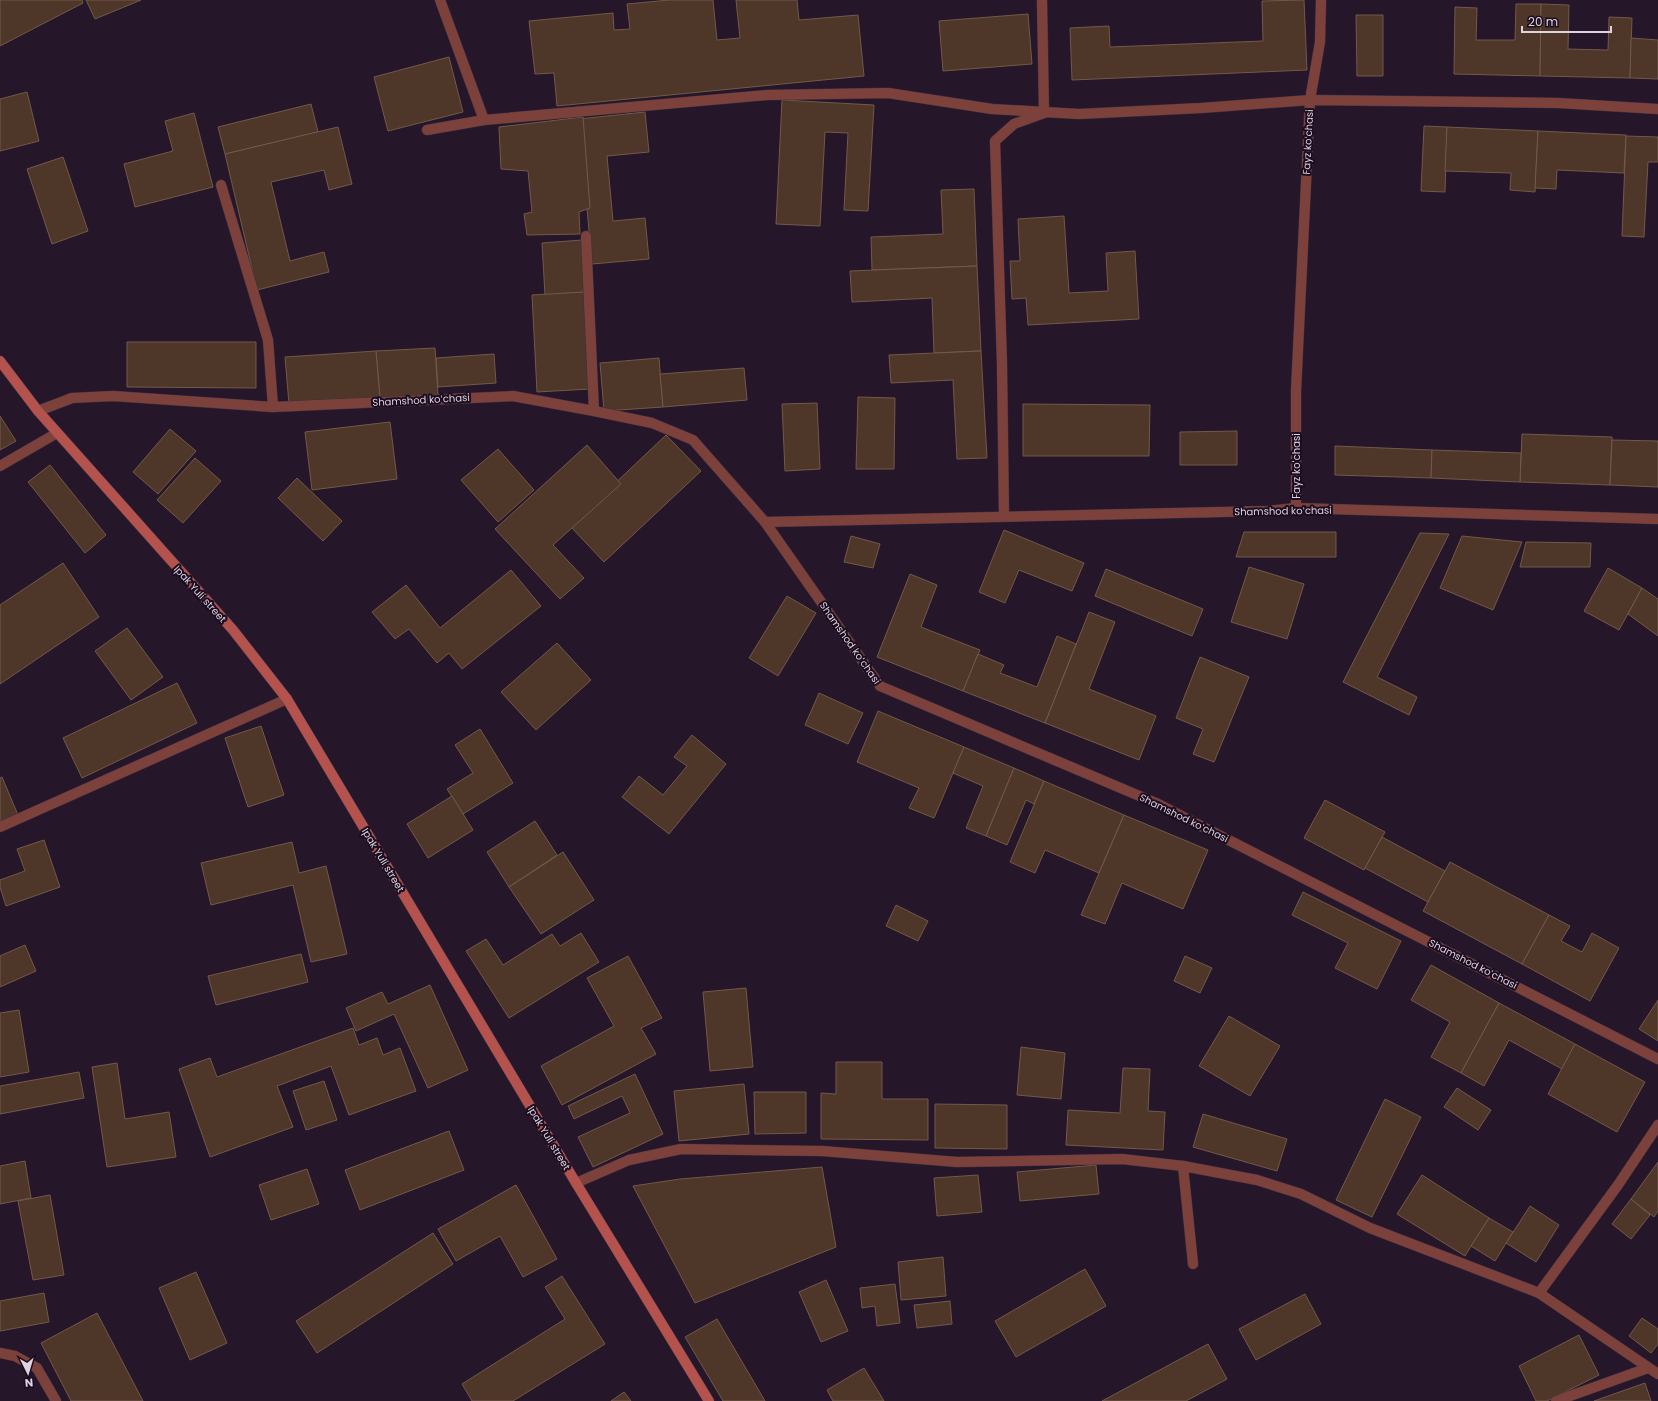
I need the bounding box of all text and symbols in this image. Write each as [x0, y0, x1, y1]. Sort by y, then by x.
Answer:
scale bar [1522, 8, 1611, 34]
text: 20 m [1528, 13, 1558, 30]
street label: Fayz koʻchasi [1299, 109, 1317, 175]
street label: Shamshod koʻchasi [372, 390, 470, 410]
street label: Fayz koʻchasi [1289, 433, 1304, 499]
street label: Shamshod koʻchasi [1234, 503, 1332, 519]
street label: Ipak Yuli street [170, 562, 230, 626]
street label: Shamshod koʻchasi [816, 599, 884, 687]
street label: Shamshod koʻchasi [1137, 790, 1231, 846]
street label: Ipak Yuli street [358, 825, 408, 895]
street label: Shamshod koʻchasi [1426, 935, 1520, 993]
street label: Ipak Yuli street [524, 1103, 574, 1173]
north arrow [8, 1353, 48, 1393]
text: N [24, 1375, 34, 1391]

